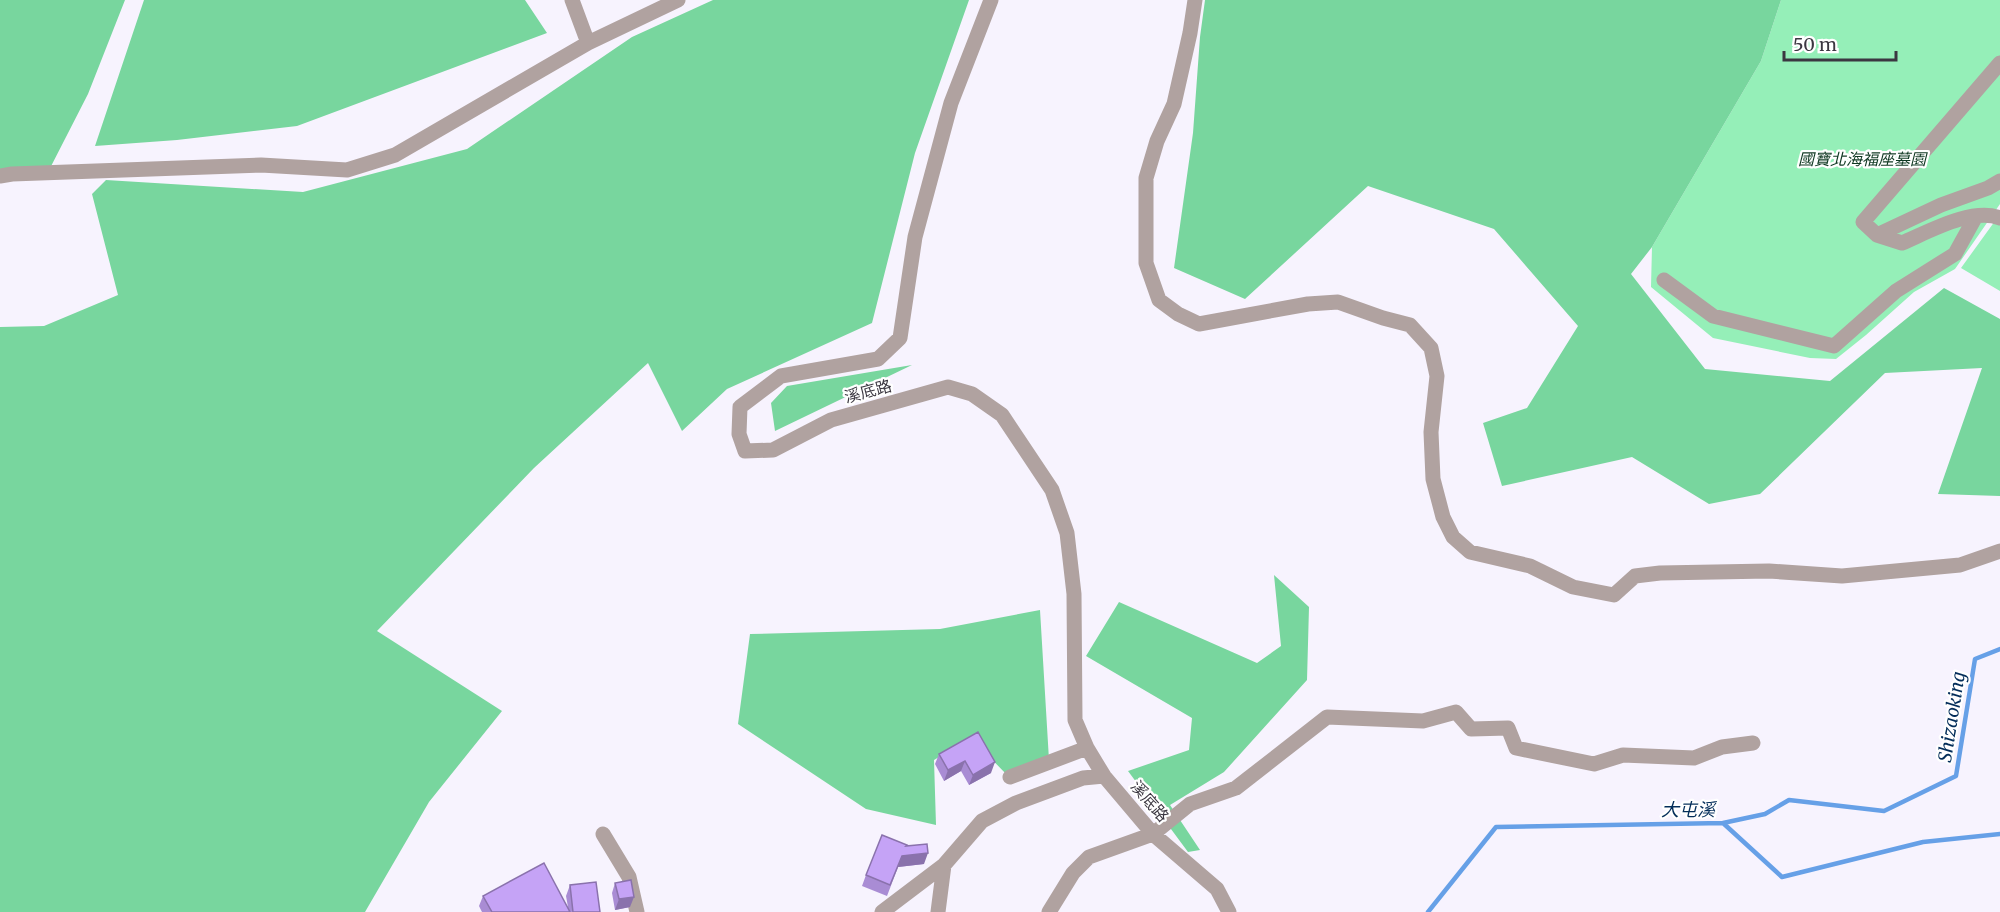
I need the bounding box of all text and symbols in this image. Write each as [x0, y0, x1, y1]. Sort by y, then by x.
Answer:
scale bar [1784, 24, 1896, 62]
text: 50 m [1793, 33, 1837, 56]
park label: 國寶北海福座墓園 [1798, 149, 1928, 169]
street label: 溪底路 [842, 375, 894, 407]
water label: Shizaoking [1933, 670, 1970, 764]
street label: 溪底路 [1127, 776, 1173, 826]
water label: 大屯溪 [1661, 798, 1718, 821]

